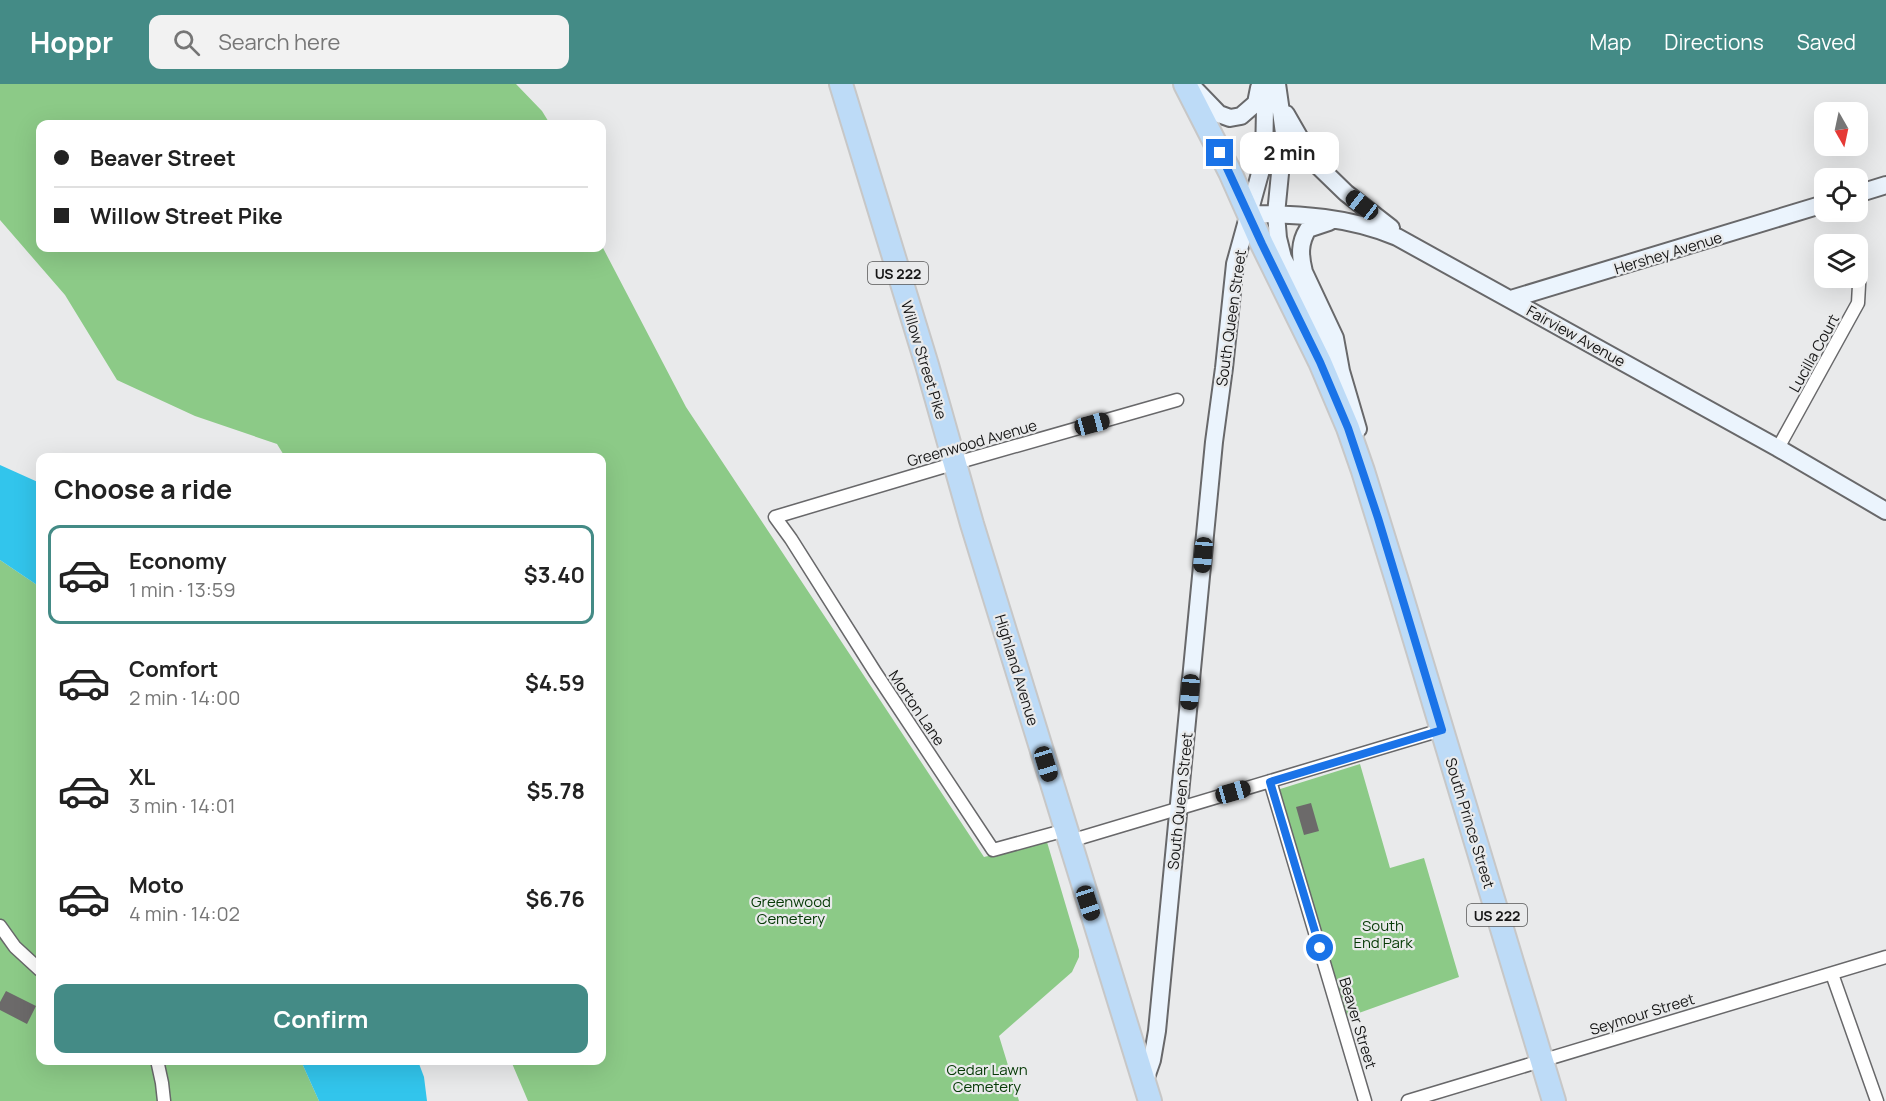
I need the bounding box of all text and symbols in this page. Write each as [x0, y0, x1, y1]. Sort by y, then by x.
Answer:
search box [149, 15, 569, 69]
text: Hoppr [30, 23, 113, 61]
icon: search [170, 26, 203, 59]
text: Search here [218, 27, 340, 57]
text: Map [1590, 28, 1631, 56]
text: Directions [1664, 28, 1764, 56]
text: Saved [1797, 28, 1856, 56]
north arrow [1814, 102, 1868, 156]
map controls [1814, 102, 1868, 288]
callout: 2 min [1241, 132, 1340, 174]
route end [1206, 139, 1233, 166]
text: 2 min [1263, 139, 1316, 166]
text: Beaver Street [90, 143, 236, 173]
button: locate [1814, 168, 1868, 222]
car [1342, 187, 1382, 223]
text: Willow Street Pike [90, 201, 283, 231]
street label: Hershey Avenue [1611, 227, 1725, 279]
button: layers [1814, 234, 1868, 288]
street label: South Queen Street [1211, 248, 1251, 388]
road number: US 222 [868, 262, 928, 284]
street label: Willow Street Pike [896, 298, 952, 422]
street label: Fairview Avenue [1523, 300, 1629, 372]
street label: Lucilla Court [1784, 310, 1844, 396]
car [1072, 411, 1112, 437]
street label: Greenwood Avenue [905, 414, 1040, 472]
text: Choose a ride [54, 470, 232, 507]
car [1192, 536, 1214, 574]
text: Economy [129, 546, 227, 576]
icon: car [57, 548, 111, 602]
text: $3.40 [524, 560, 585, 590]
text: 1 min · 13:59 [129, 576, 236, 603]
street label: Highland Avenue [990, 612, 1044, 729]
text: Comfort [129, 654, 218, 684]
icon: car [57, 656, 111, 710]
street label: Morton Lane [884, 666, 950, 750]
text: $4.59 [525, 668, 585, 698]
car [1179, 673, 1201, 711]
text: 2 min · 14:00 [129, 684, 240, 711]
street label: South Queen Street [1162, 731, 1198, 871]
car [1032, 744, 1060, 784]
street label: South Prince Street [1440, 755, 1500, 891]
text: XL [129, 762, 155, 792]
icon: car [57, 764, 111, 818]
text: $5.78 [526, 776, 585, 806]
car [1213, 778, 1253, 806]
text: 3 min · 14:01 [129, 792, 236, 819]
text: Moto [129, 870, 184, 900]
icon: car [57, 872, 111, 926]
car [1074, 883, 1102, 923]
text: $6.76 [525, 884, 585, 914]
park label: Greenwood Cemetery [751, 891, 831, 929]
text: 4 min · 14:02 [129, 900, 240, 927]
road number: US 222 [1467, 904, 1527, 926]
park label: South End Park [1353, 915, 1413, 953]
route start [1306, 934, 1333, 961]
street label: Beaver Street [1334, 975, 1382, 1071]
button: Confirm [54, 984, 588, 1053]
street label: Seymour Street [1587, 988, 1697, 1040]
park label: Cedar Lawn Cemetery [946, 1059, 1028, 1097]

